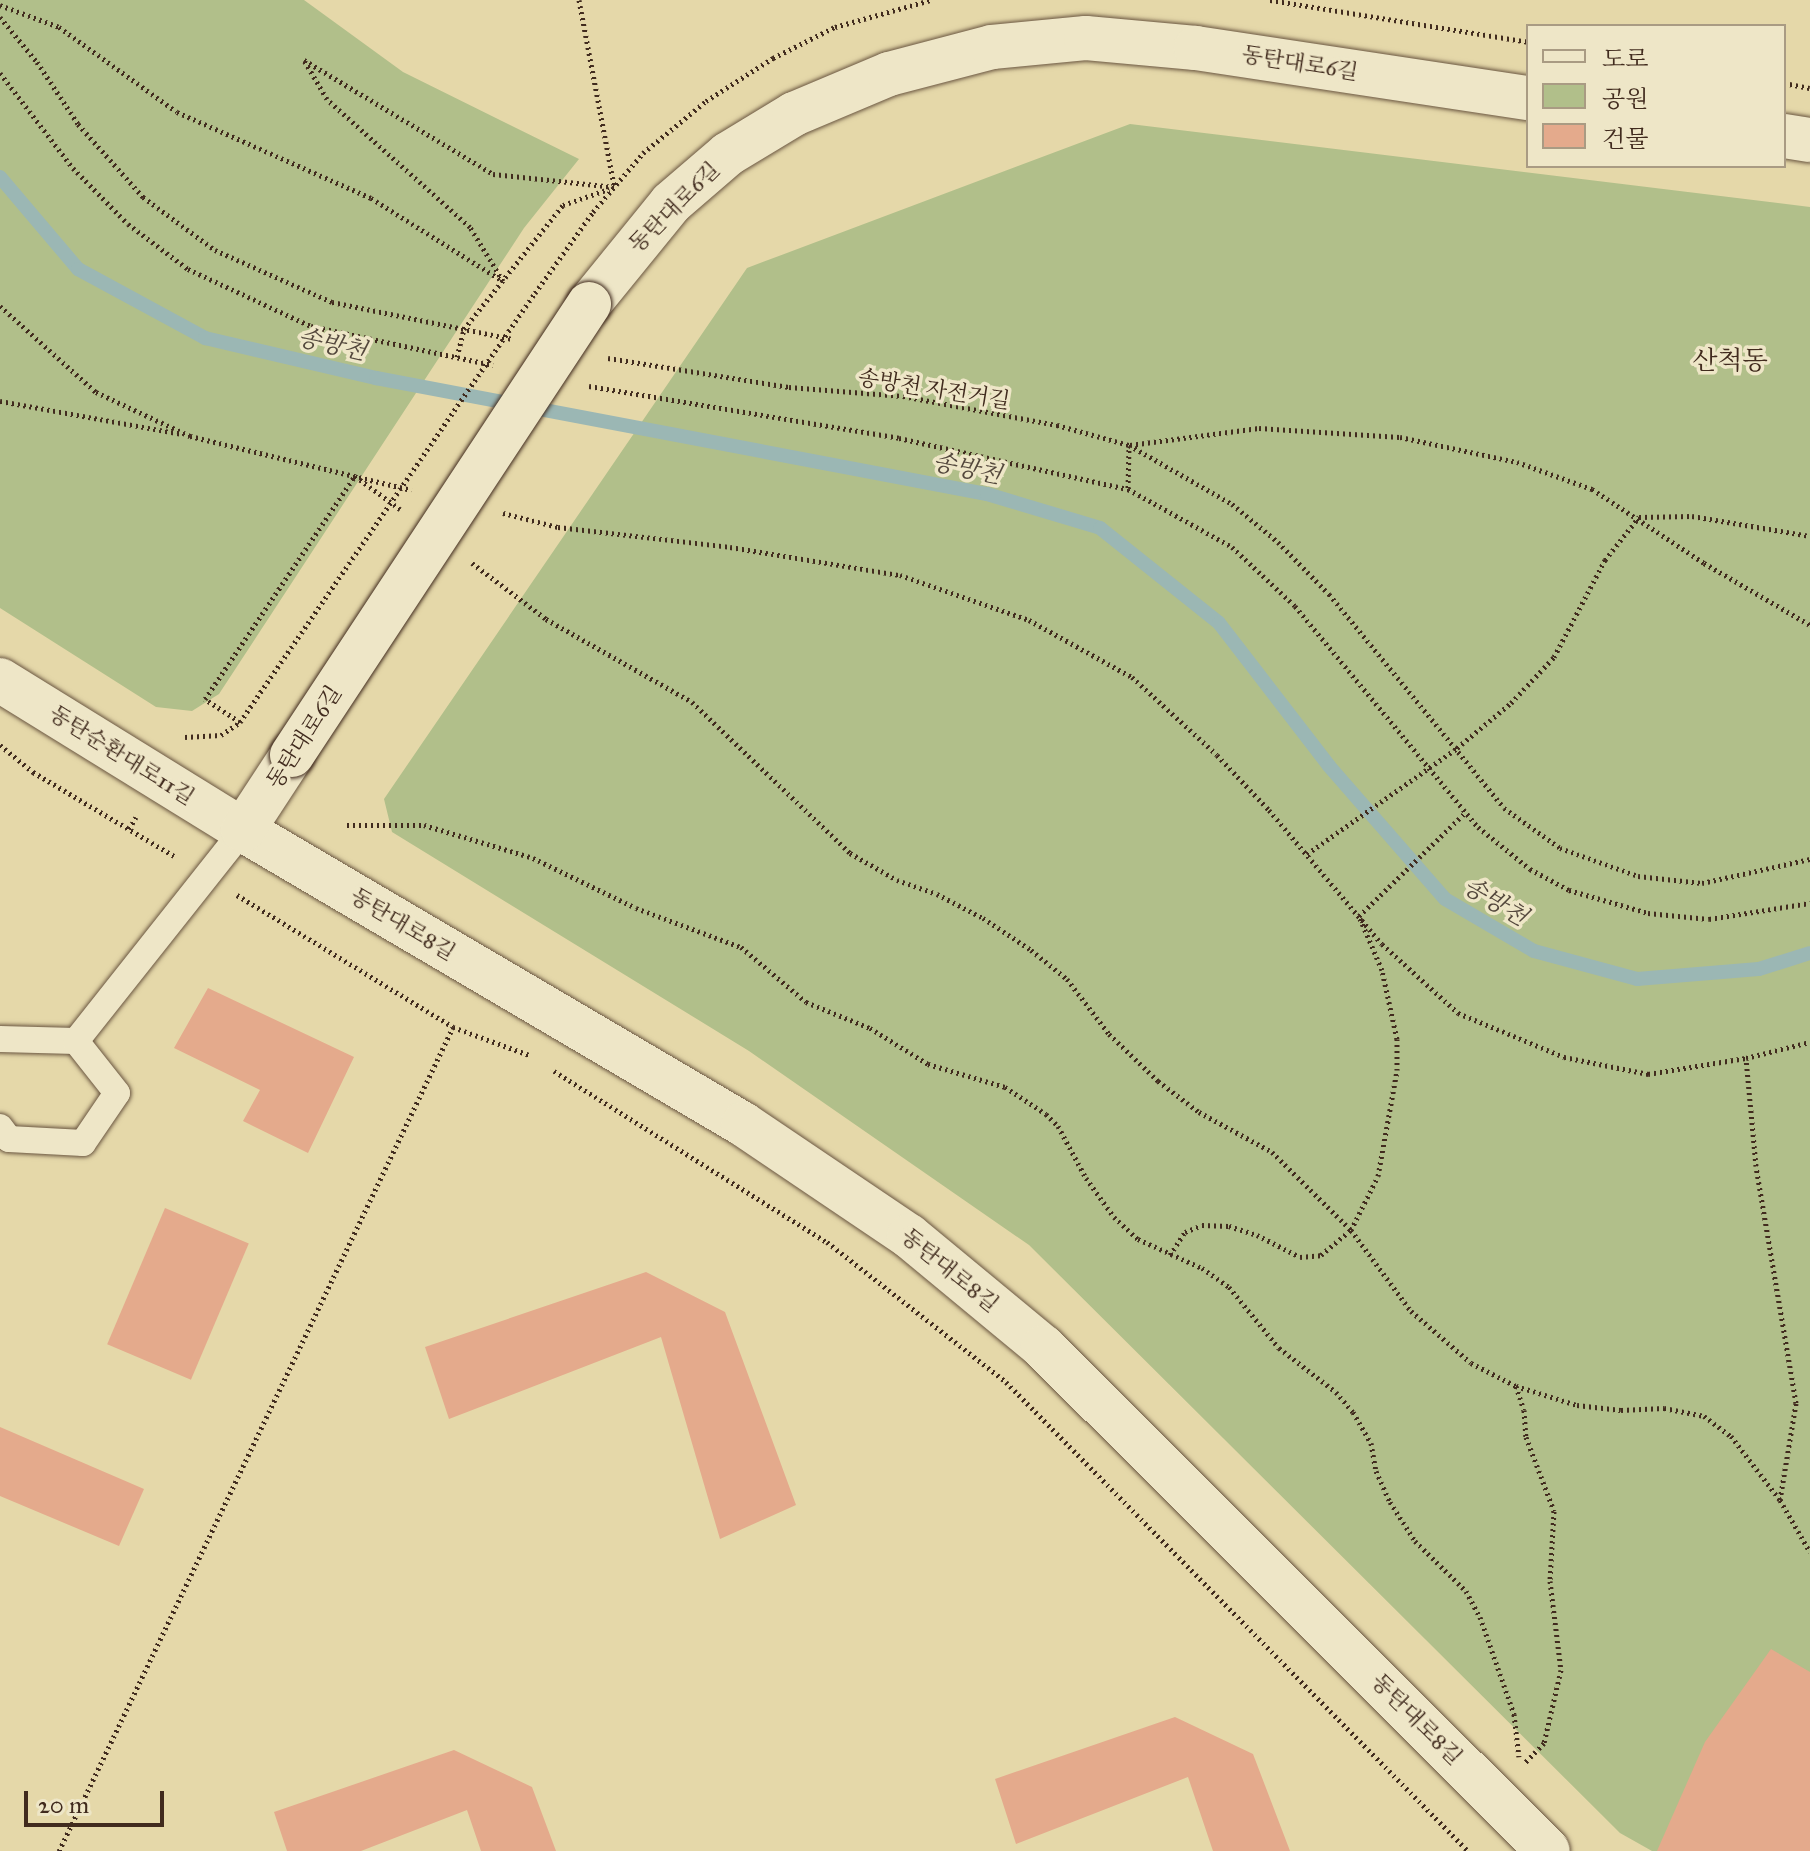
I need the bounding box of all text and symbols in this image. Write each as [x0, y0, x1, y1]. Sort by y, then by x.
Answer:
legend [1526, 24, 1786, 168]
street label: 동탄대로6길 [1240, 41, 1360, 85]
text: 도로 [1602, 44, 1648, 74]
text: 공원 [1602, 84, 1648, 114]
text: 건물 [1602, 124, 1648, 154]
street label: 동탄대로6길 [623, 156, 725, 258]
water label: 송방천 [295, 323, 369, 367]
district label: 산척동 [1692, 345, 1768, 377]
street label: 송방천 자전거길 [856, 364, 1012, 414]
water label: 송방천 [930, 448, 1004, 490]
street label: 동탄대로6길 [261, 681, 347, 793]
street label: 동탄순환대로11길 [45, 700, 199, 810]
water label: 송방천 [1458, 872, 1532, 932]
street label: 동탄대로8길 [346, 882, 460, 966]
street label: 동탄대로8길 [896, 1223, 1004, 1317]
street label: 동탄대로8길 [1366, 1668, 1468, 1770]
scale bar [28, 1775, 168, 1825]
text: 20 m [38, 1790, 89, 1820]

